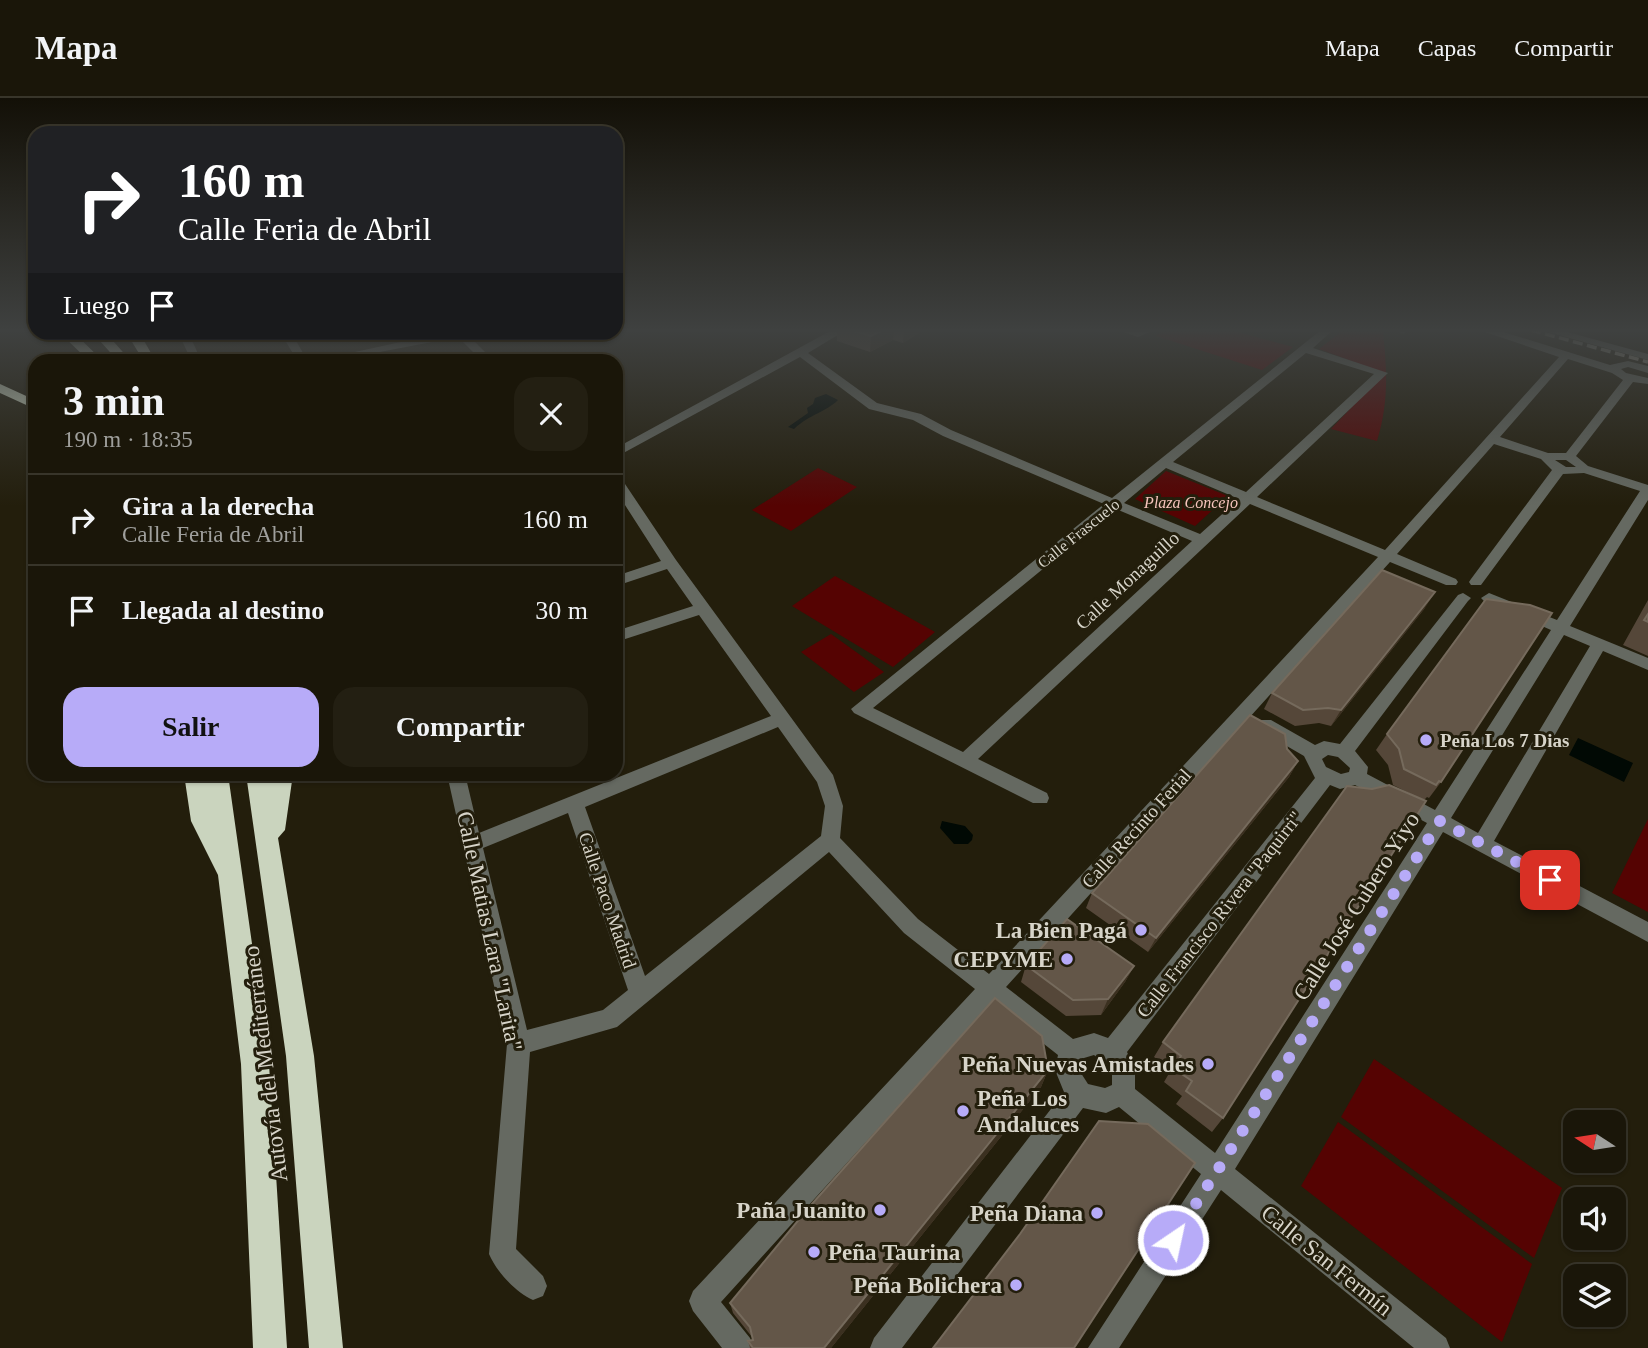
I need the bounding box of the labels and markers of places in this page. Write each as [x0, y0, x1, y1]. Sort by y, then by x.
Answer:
place label: Peña Los 7 Dias [1440, 730, 1569, 751]
marker: Peña Los 7 Dias [1418, 732, 1434, 748]
pin [1520, 850, 1580, 910]
place label: La Bien Pagá [995, 918, 1127, 943]
marker: La Bien Pagá [1133, 922, 1149, 938]
place label: CEPYME [953, 947, 1053, 972]
marker: CEPYME [1059, 951, 1075, 967]
place label: Peña Nuevas Amistades [961, 1052, 1194, 1077]
marker: Peña Nuevas Amistades [1200, 1056, 1216, 1072]
place label: Peña Los Andaluces [977, 1086, 1079, 1137]
marker: Peña Los Andaluces [955, 1103, 971, 1119]
place label: Paña Juanito [736, 1198, 866, 1223]
place label: Peña Diana [970, 1201, 1083, 1226]
marker: Paña Juanito [872, 1202, 888, 1218]
marker: Peña Diana [1089, 1205, 1105, 1221]
place label: Peña Taurina [828, 1240, 961, 1265]
marker: Peña Taurina [806, 1244, 822, 1260]
place label: Peña Bolichera [853, 1273, 1002, 1298]
marker: Peña Bolichera [1008, 1277, 1024, 1293]

